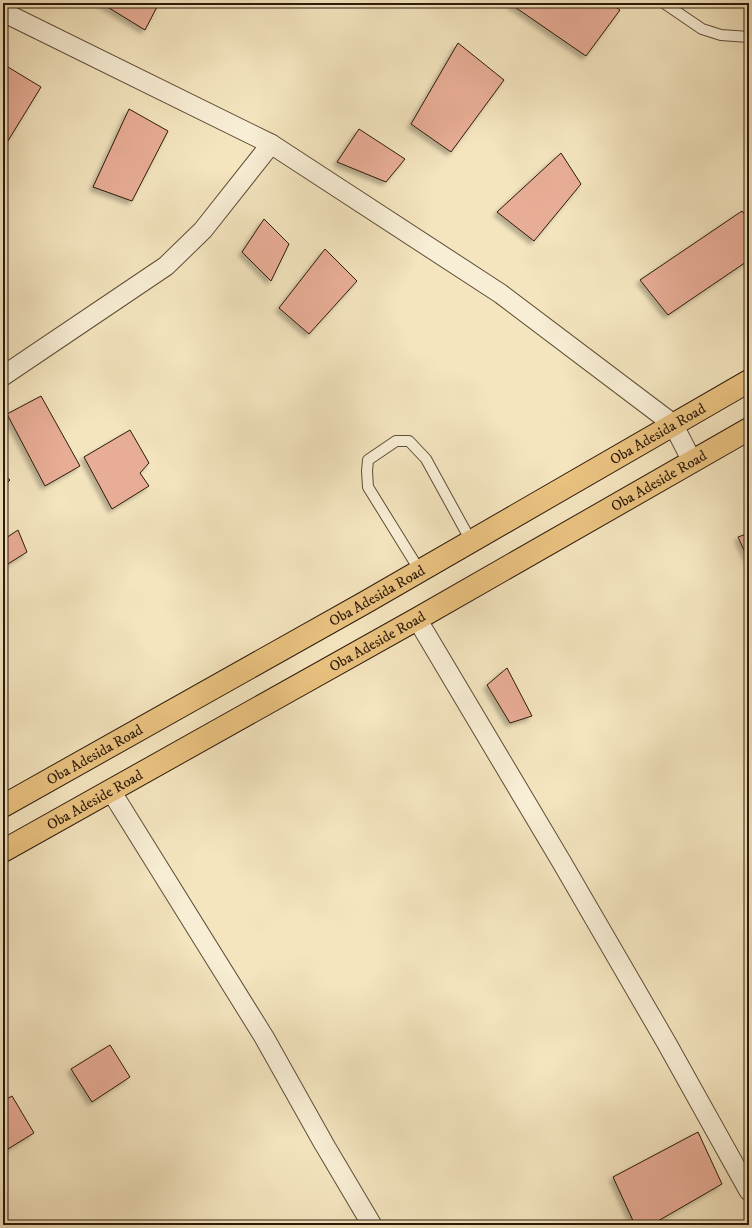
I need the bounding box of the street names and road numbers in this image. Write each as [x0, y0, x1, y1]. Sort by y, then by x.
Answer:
street label: Oba Adesida Road [606, 399, 710, 469]
street label: Oba Adeside Road [608, 446, 711, 516]
street label: Oba Adesida Road [326, 561, 429, 631]
street label: Oba Adeside Road [326, 607, 429, 676]
street label: Oba Adesida Road [43, 720, 147, 790]
street label: Oba Adeside Road [43, 765, 147, 835]

